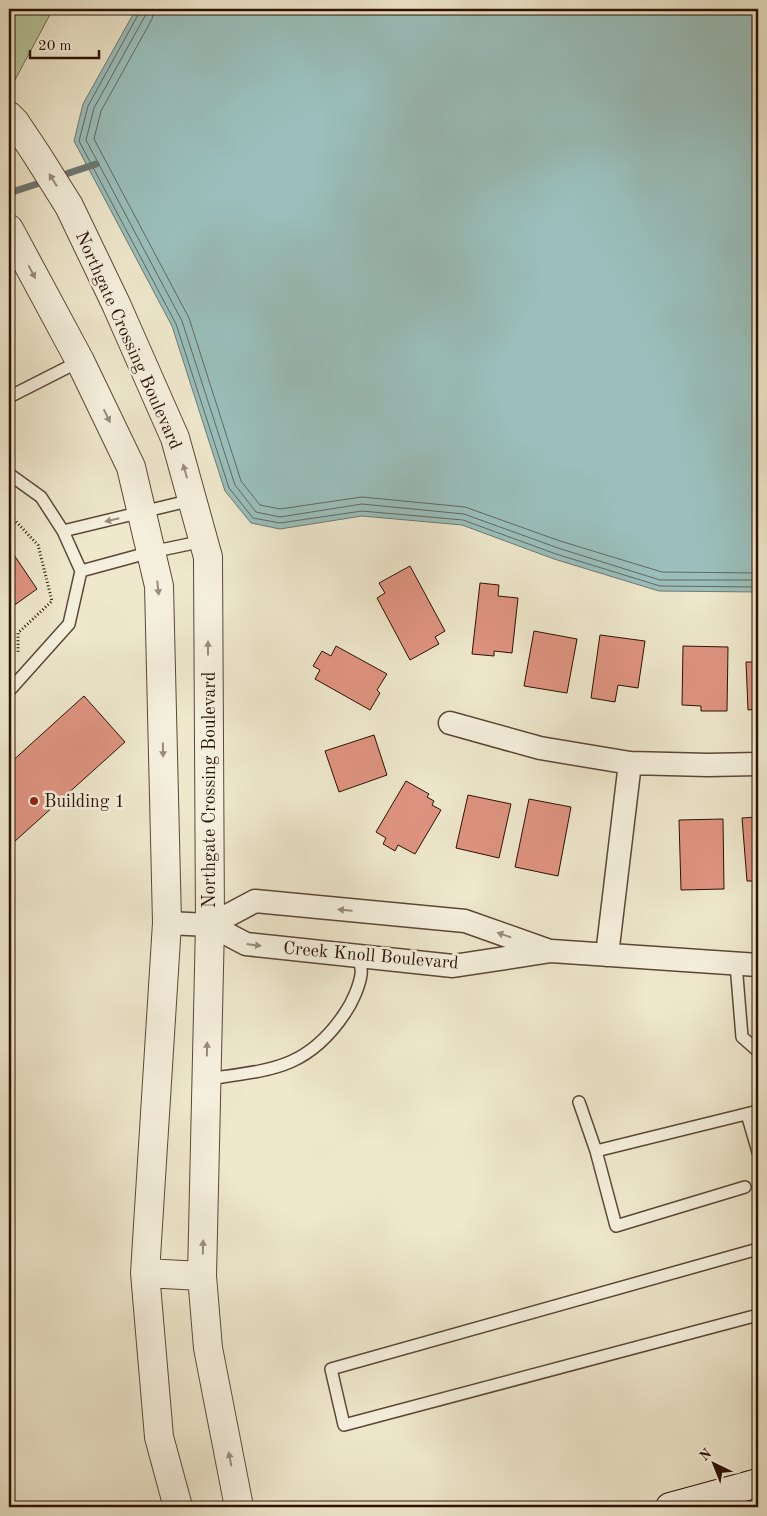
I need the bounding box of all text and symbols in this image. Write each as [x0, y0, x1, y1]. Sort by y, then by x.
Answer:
scale bar [30, 28, 99, 60]
text: 20 m [38, 39, 72, 54]
one-way arrow [49, 174, 58, 187]
street label: Northgate Crossing Boulevard [72, 229, 184, 452]
one-way arrow [28, 265, 36, 279]
one-way arrow [103, 409, 111, 423]
one-way arrow [181, 464, 189, 479]
one-way arrow [105, 516, 120, 524]
one-way arrow [154, 580, 162, 596]
one-way arrow [204, 640, 212, 656]
street label: Northgate Crossing Boulevard [201, 672, 219, 908]
one-way arrow [159, 742, 167, 758]
place label: Building 1 [44, 793, 125, 811]
marker: Building 1 [28, 795, 40, 807]
one-way arrow [337, 906, 353, 914]
one-way arrow [497, 931, 512, 938]
street label: Creek Knoll Boulevard [282, 939, 459, 973]
one-way arrow [246, 941, 262, 949]
one-way arrow [204, 1041, 212, 1057]
one-way arrow [199, 1239, 207, 1255]
north arrow [690, 1438, 740, 1488]
text: N [697, 1446, 715, 1464]
one-way arrow [226, 1452, 234, 1467]

